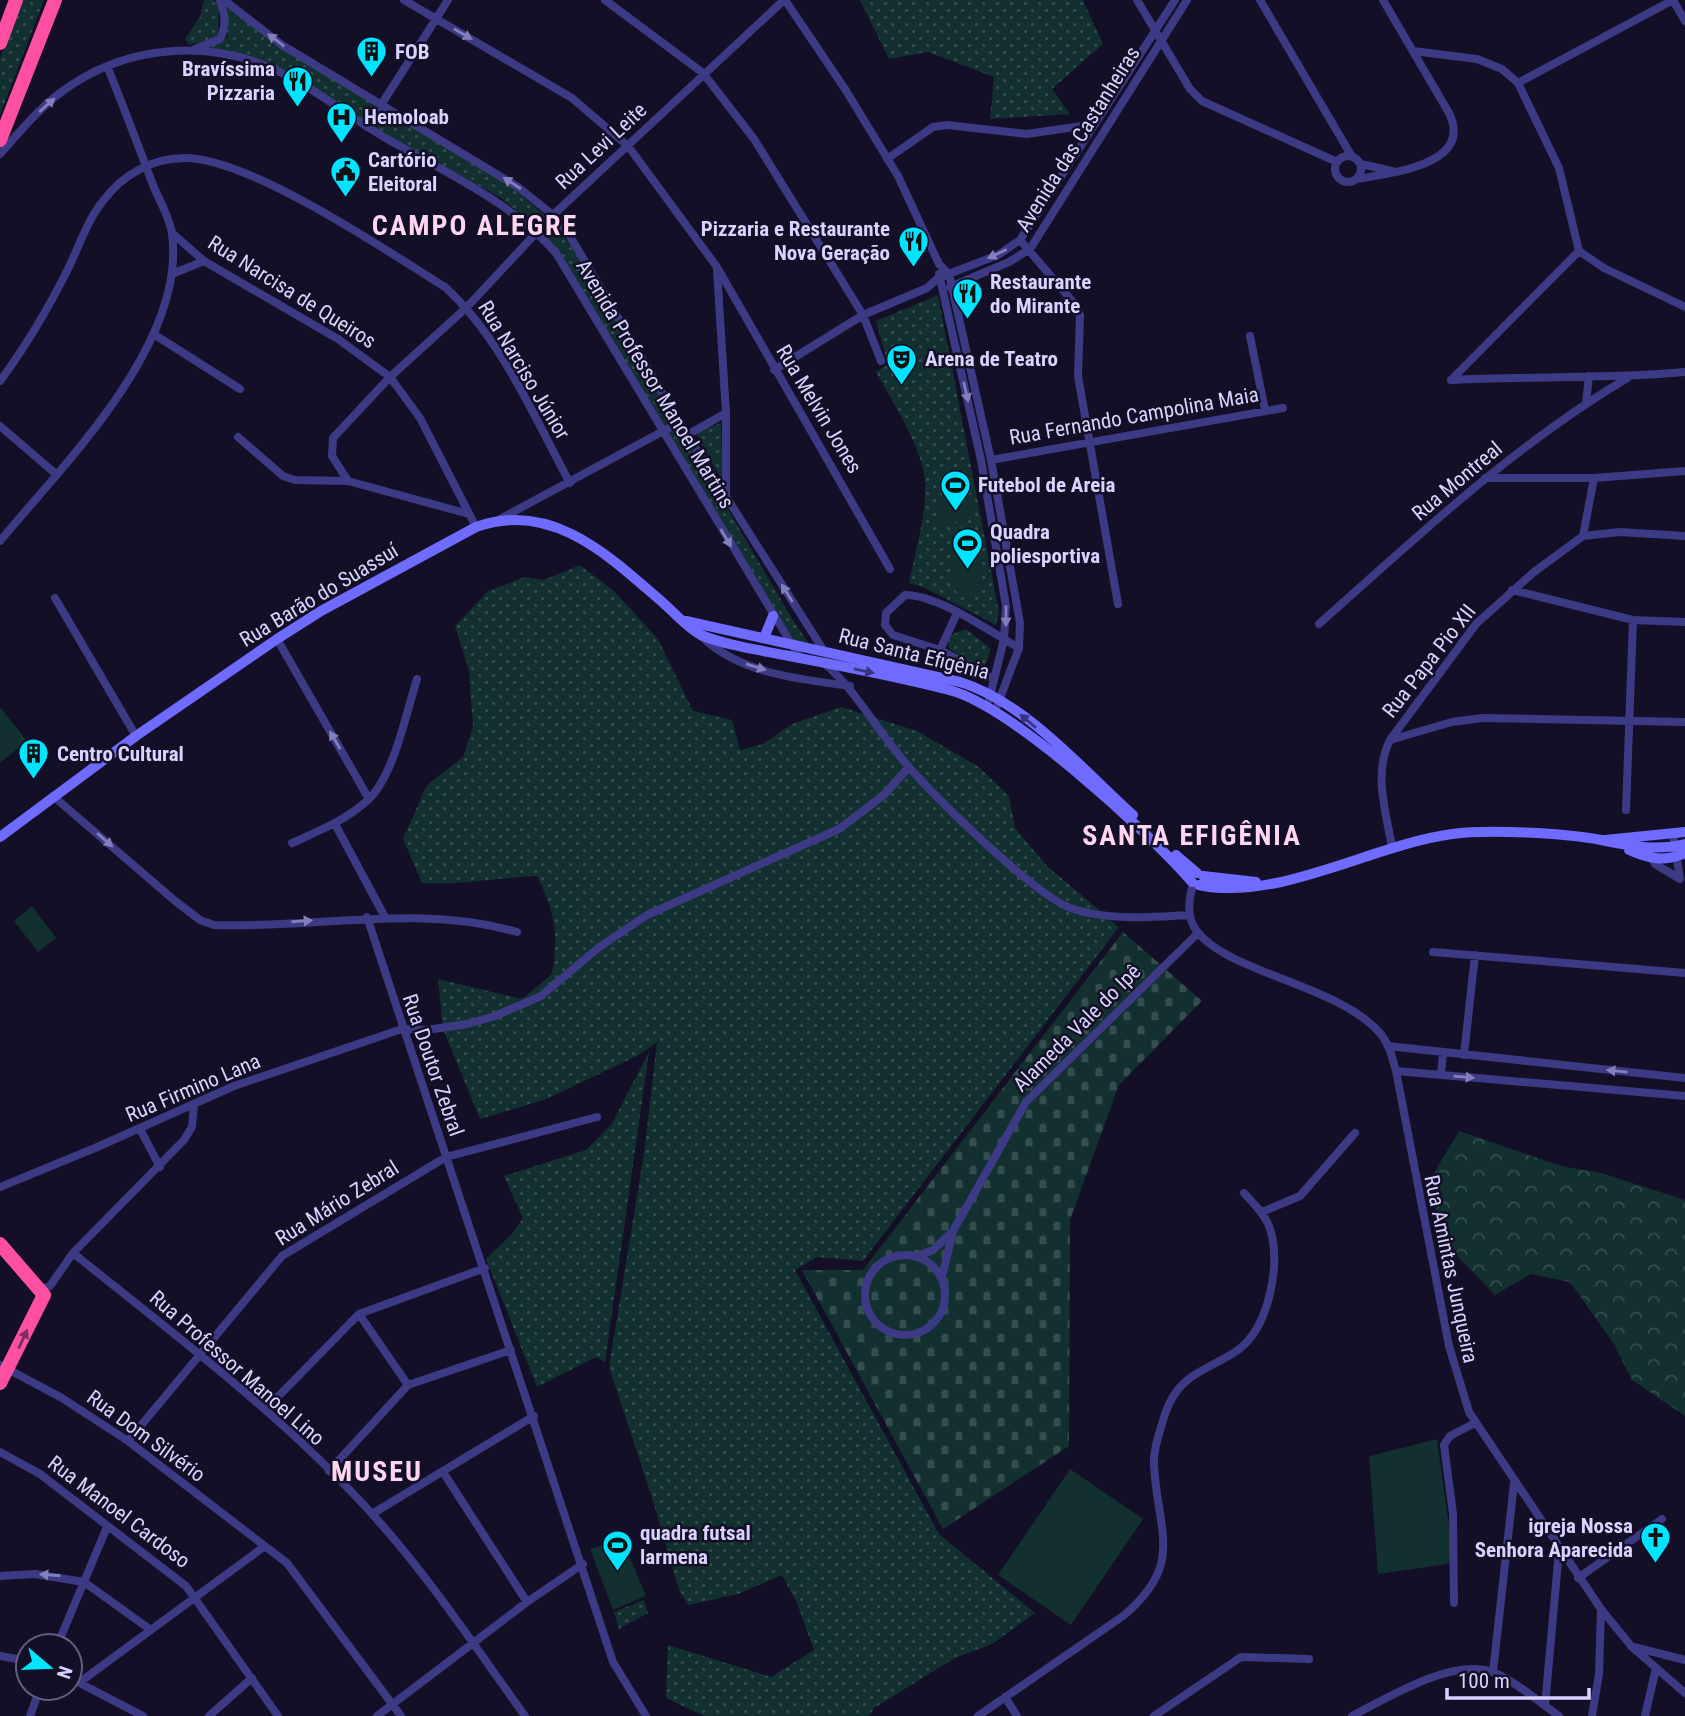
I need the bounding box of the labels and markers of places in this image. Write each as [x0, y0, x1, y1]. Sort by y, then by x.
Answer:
building icon: FOB [355, 35, 389, 79]
place label: FOB [395, 40, 429, 64]
place label: Bravíssima Pizzaria [182, 57, 275, 105]
restaurant icon: Bravíssima Pizzaria [281, 64, 315, 108]
hospital icon: Hemoloab [324, 100, 358, 144]
place label: Hemoloab [364, 105, 449, 129]
place label: Cartório Eleitoral [368, 148, 437, 196]
public building icon: Cartório Eleitoral [328, 155, 362, 199]
place label: Pizzaria e Restaurante Nova Geração [701, 217, 890, 265]
restaurant icon: Pizzaria e Restaurante Nova Geração [896, 224, 930, 268]
place label: Restaurante do Mirante [990, 270, 1091, 318]
restaurant icon: Restaurante do Mirante [950, 277, 984, 321]
theatre icon: Arena de Teatro [885, 342, 919, 386]
place label: Arena de Teatro [925, 347, 1058, 371]
sports icon: Futebol de Areia [938, 468, 972, 512]
place label: Futebol de Areia [978, 473, 1115, 497]
place label: Quadra poliesportiva [990, 520, 1100, 568]
sports icon: Quadra poliesportiva [950, 527, 984, 571]
building icon: Centro Cultural [17, 737, 51, 781]
place label: Centro Cultural [57, 742, 184, 766]
place label: igreja Nossa Senhora Aparecida [1475, 1514, 1633, 1562]
place label: quadra futsal larmena [640, 1521, 751, 1569]
church icon: igreja Nossa Senhora Aparecida [1639, 1521, 1673, 1565]
sports icon: quadra futsal larmena [600, 1528, 634, 1572]

